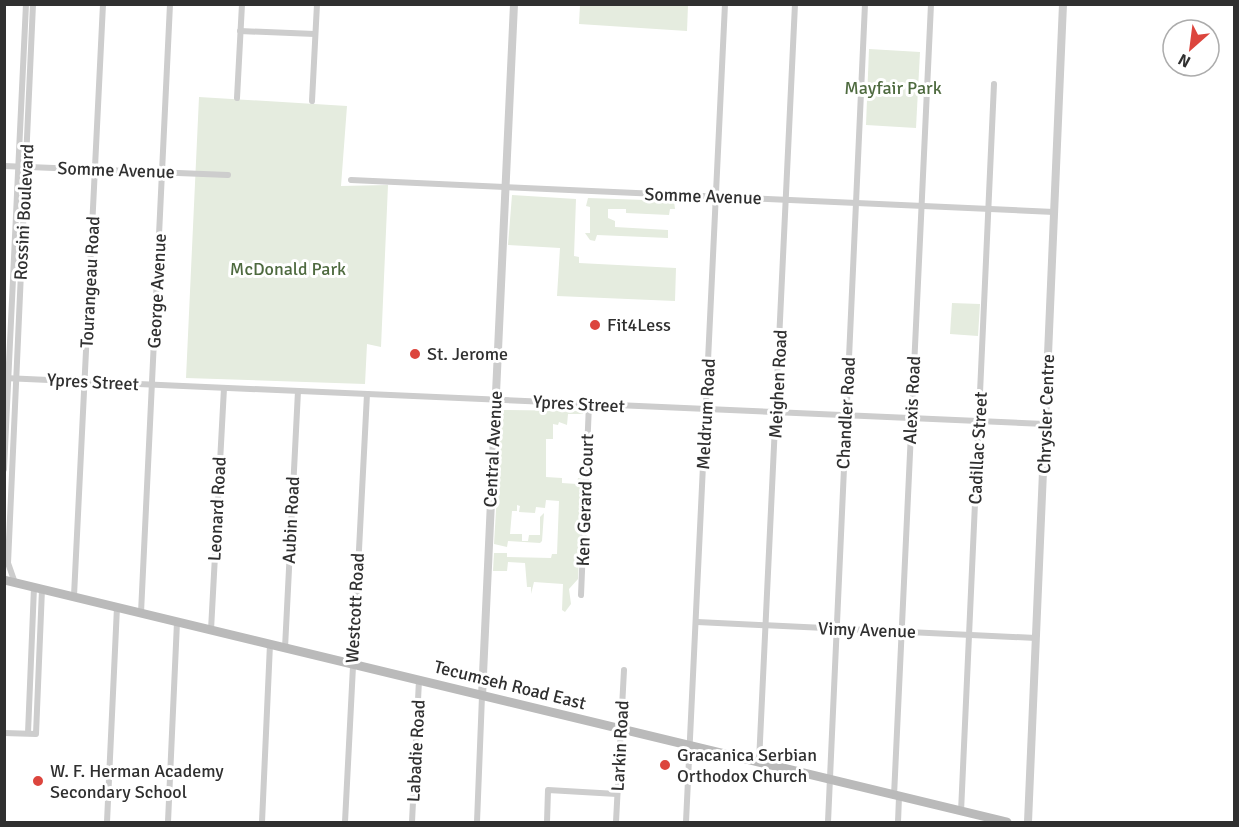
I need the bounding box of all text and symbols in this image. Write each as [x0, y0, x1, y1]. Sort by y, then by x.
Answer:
north arrow [1161, 18, 1221, 78]
text: N [1175, 49, 1194, 72]
park label: Mayfair Park [844, 77, 942, 99]
street label: Rossini Boulevard [9, 143, 39, 281]
street label: Somme Avenue [57, 157, 175, 183]
street label: Somme Avenue [644, 183, 762, 209]
street label: Tourangeau Road [76, 216, 104, 348]
street label: George Avenue [143, 233, 171, 349]
park label: McDonald Park [230, 258, 346, 280]
place label: Fit4Less [607, 314, 671, 336]
marker: Fit4Less [588, 318, 602, 332]
street label: Meighen Road [764, 329, 792, 439]
place label: St. Jerome [427, 343, 508, 365]
marker: St. Jerome [408, 347, 422, 361]
street label: Chrysler Centre [1033, 354, 1059, 474]
street label: Alexis Road [899, 355, 925, 445]
street label: Chandler Road [832, 356, 860, 470]
street label: Meldrum Road [692, 358, 720, 470]
street label: Ypres Street [47, 369, 139, 395]
street label: Central Avenue [479, 390, 507, 508]
street label: Ypres Street [533, 391, 625, 417]
street label: Cadillac Street [964, 391, 992, 505]
street label: Ken Gerard Court [572, 433, 598, 567]
street label: Leonard Road [203, 456, 231, 562]
street label: Aubin Road [278, 476, 304, 564]
street label: Westcott Road [341, 552, 369, 664]
street label: Vimy Avenue [818, 617, 916, 643]
street label: Tecumseh Road East [432, 656, 588, 714]
street label: Labadie Road [402, 699, 430, 803]
street label: Larkin Road [607, 700, 633, 792]
place label: Gracanica Serbian Orthodox Church [677, 744, 817, 787]
marker: Gracanica Serbian Orthodox Church [658, 758, 672, 772]
place label: W. F. Herman Academy Secondary School [50, 760, 224, 803]
marker: W. F. Herman Academy Secondary School [31, 774, 45, 788]

